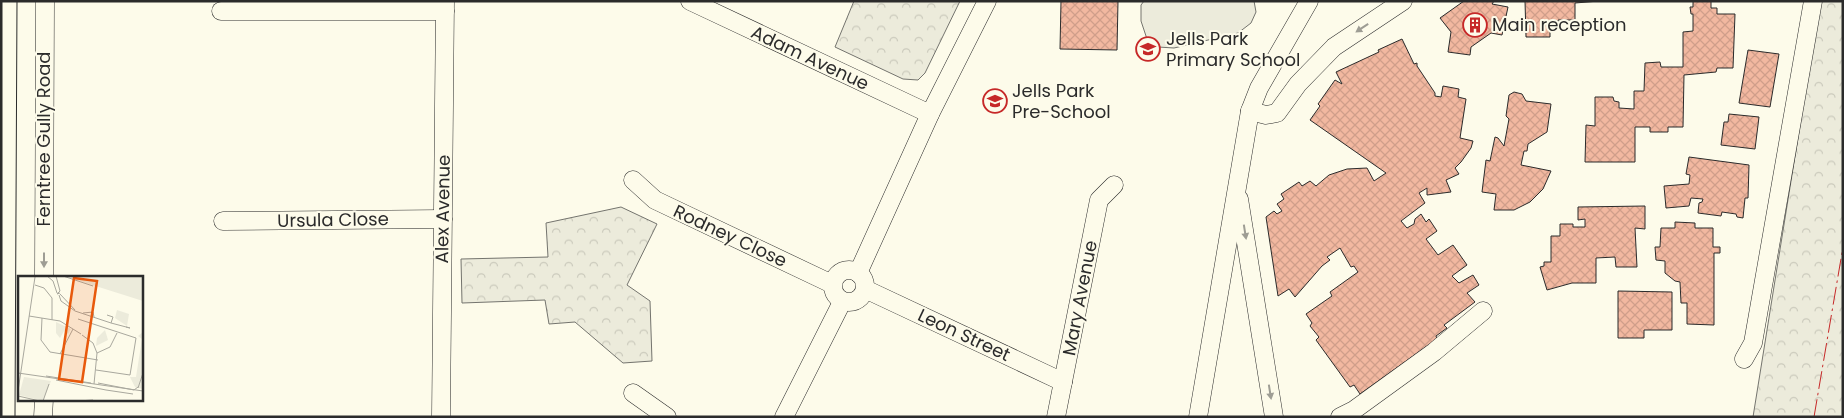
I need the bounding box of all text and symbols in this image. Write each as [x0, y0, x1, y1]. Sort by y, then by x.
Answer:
building icon: Main reception [1462, 12, 1488, 38]
place label: Main reception [1492, 12, 1627, 37]
street label: Adam Avenue [747, 19, 873, 96]
one-way arrow [1356, 23, 1369, 33]
place label: Jells Park Primary School [1166, 26, 1300, 72]
school or university icon: Jells Park Primary School [1135, 36, 1161, 62]
street label: Ferntree Gully Road [31, 52, 56, 226]
place label: Jells Park Pre-School [1012, 78, 1111, 124]
school or university icon: Jells Park Pre-School [982, 88, 1008, 114]
street label: Alex Avenue [429, 154, 456, 264]
street label: Rodney Close [669, 198, 791, 273]
street label: Ursula Close [277, 206, 389, 233]
one-way arrow [1241, 224, 1249, 240]
street label: Mary Avenue [1056, 238, 1103, 358]
one-way arrow [40, 252, 48, 268]
inset map [18, 276, 142, 400]
street label: Leon Street [914, 302, 1015, 367]
one-way arrow [1267, 385, 1275, 401]

